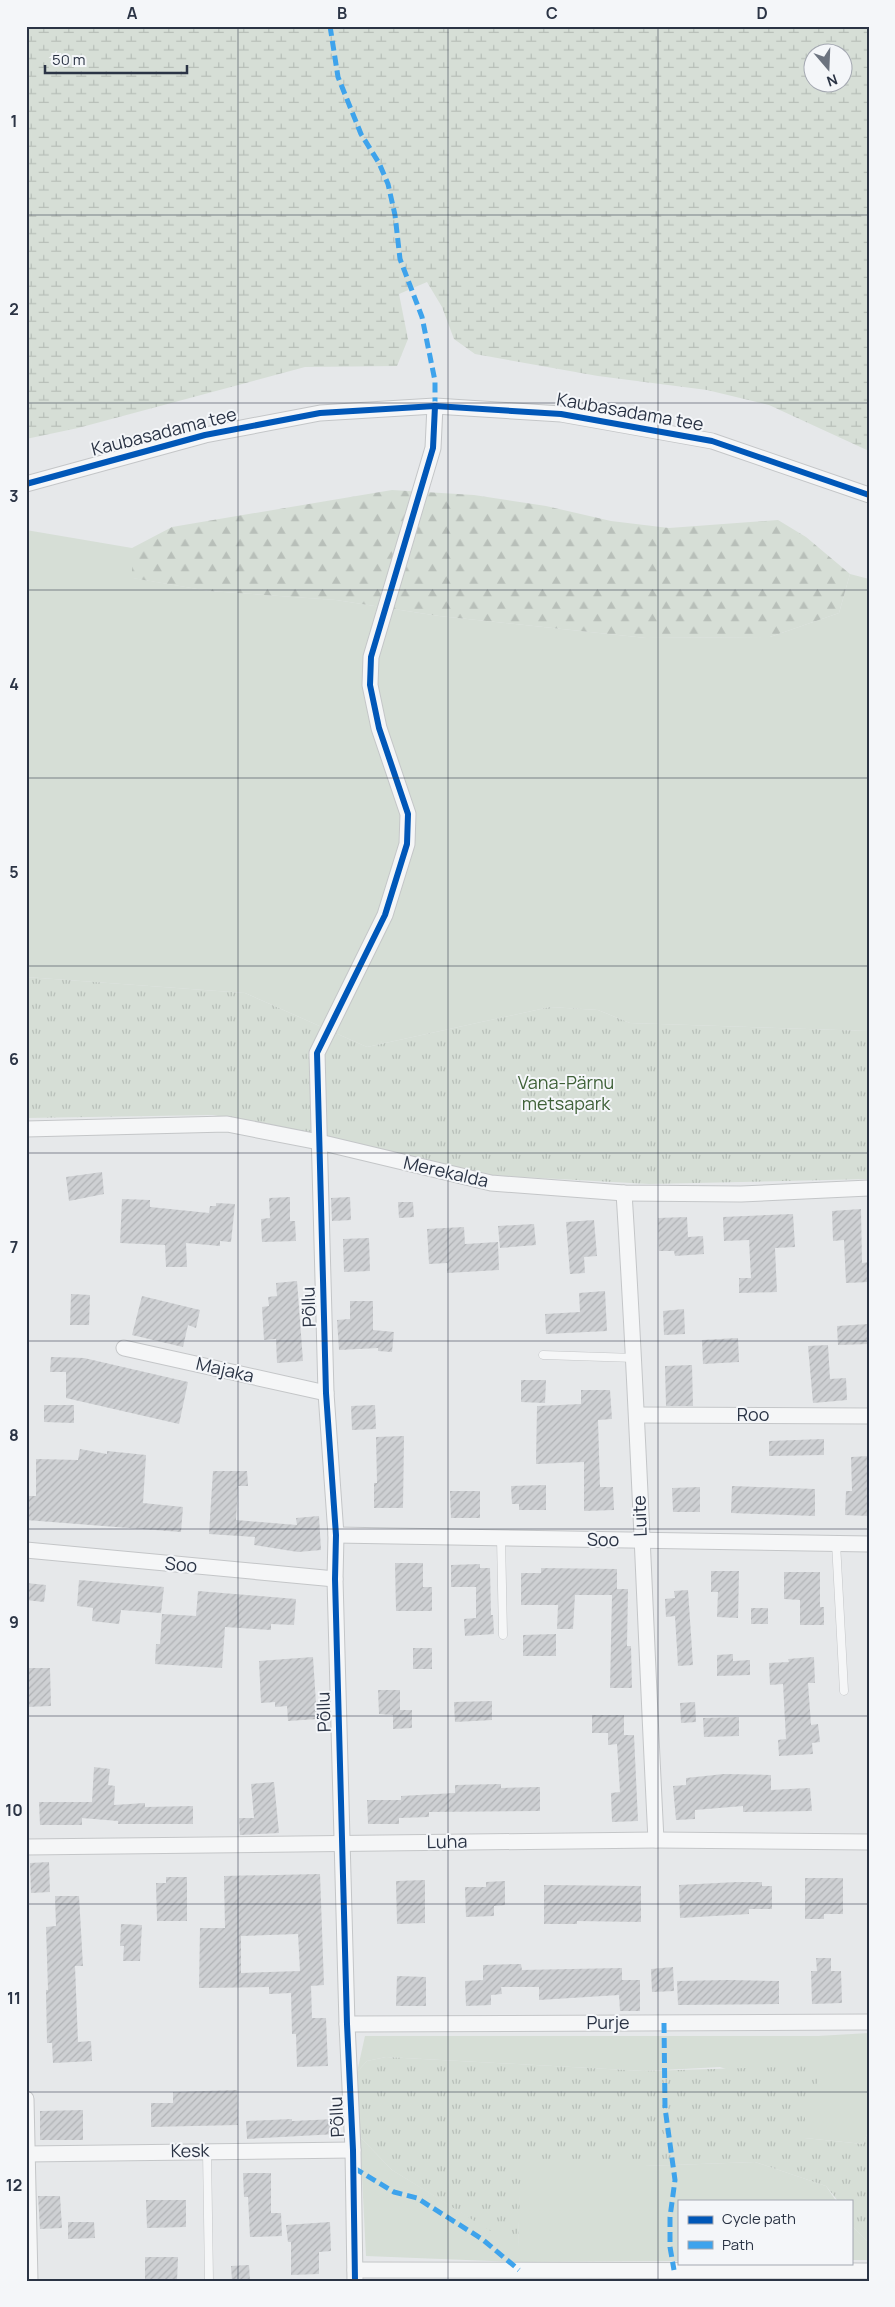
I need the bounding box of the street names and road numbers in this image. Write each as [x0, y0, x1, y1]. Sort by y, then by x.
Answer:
street label: Kaubasadama tee [555, 386, 706, 436]
street label: Kaubasadama tee [89, 401, 239, 461]
street label: Merekalda [401, 1150, 491, 1192]
street label: Põllu [295, 1286, 321, 1328]
street label: Majaka [194, 1351, 256, 1387]
street label: Roo [737, 1402, 769, 1426]
street label: Luite [626, 1495, 652, 1537]
street label: Soo [587, 1527, 619, 1551]
street label: Soo [164, 1551, 198, 1577]
street label: Põllu [310, 1691, 336, 1733]
street label: Luha [426, 1829, 467, 1853]
street label: Purje [586, 2010, 630, 2034]
street label: Põllu [323, 2096, 349, 2138]
street label: Kesk [170, 2138, 211, 2162]

